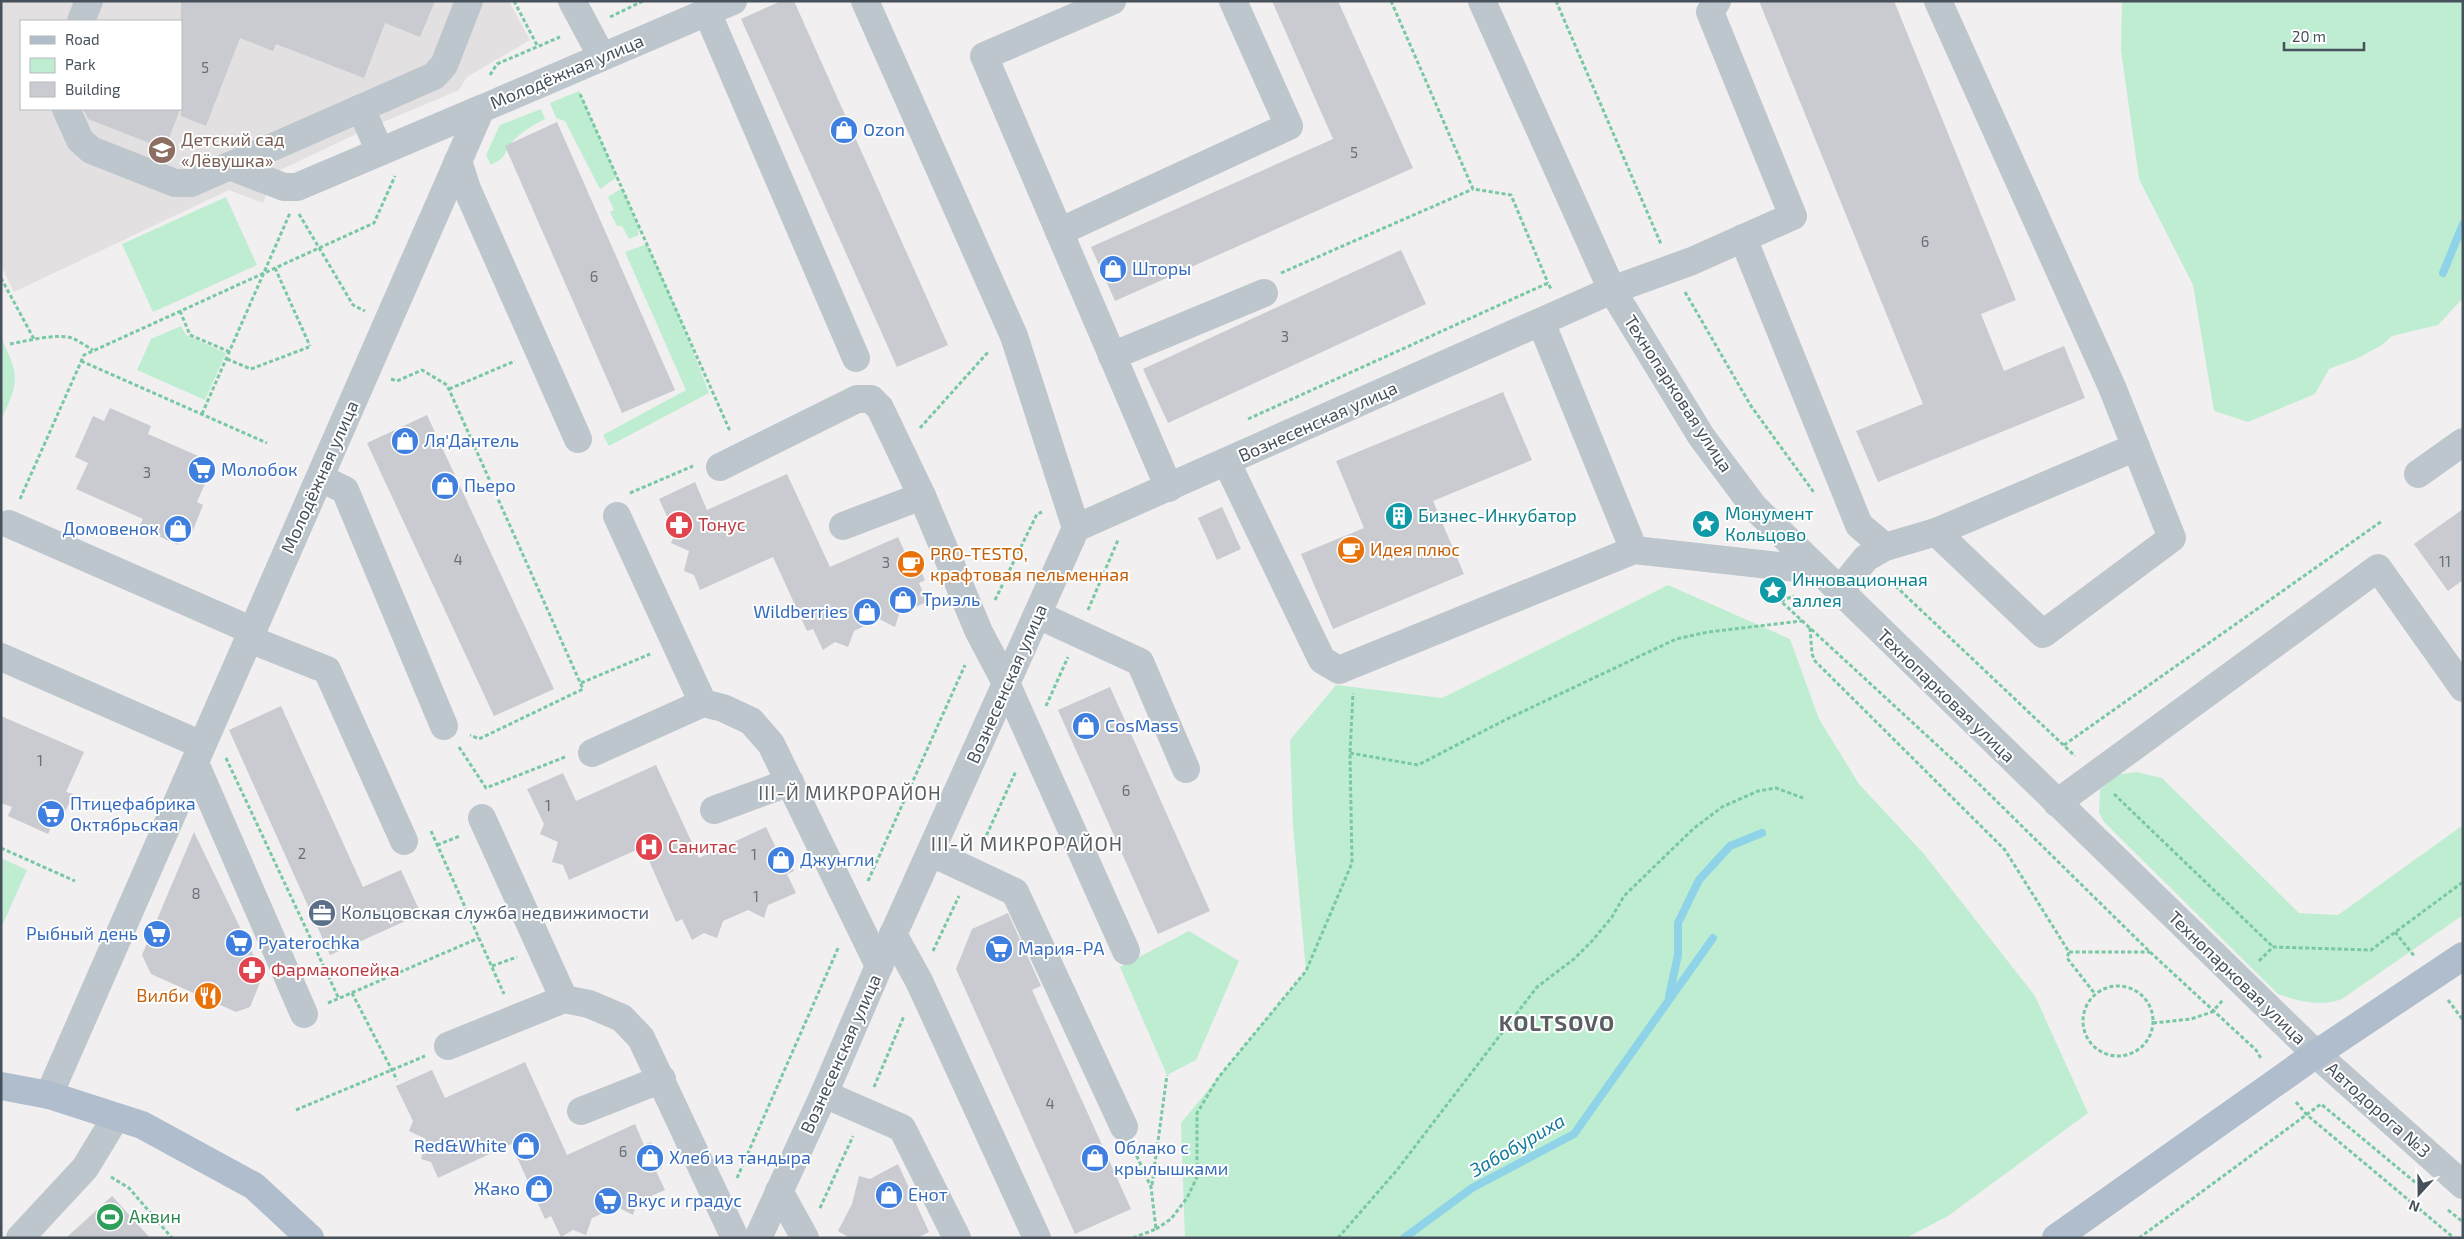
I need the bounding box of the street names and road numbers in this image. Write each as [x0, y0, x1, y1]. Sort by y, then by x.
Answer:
street label: Молодёжная улица [486, 29, 647, 113]
street label: Технопарковая улица [1620, 311, 1738, 476]
street label: Вознесенская улица [1235, 376, 1401, 466]
street label: Молодёжная улица [276, 397, 363, 556]
street label: Вознесенская улица [961, 601, 1051, 767]
street label: Технопарковая улица [1873, 624, 2020, 767]
street label: Технопарковая улица [2164, 906, 2311, 1049]
street label: Вознесенская улица [795, 971, 885, 1137]
street label: Автодорога №3 [2322, 1057, 2435, 1162]

